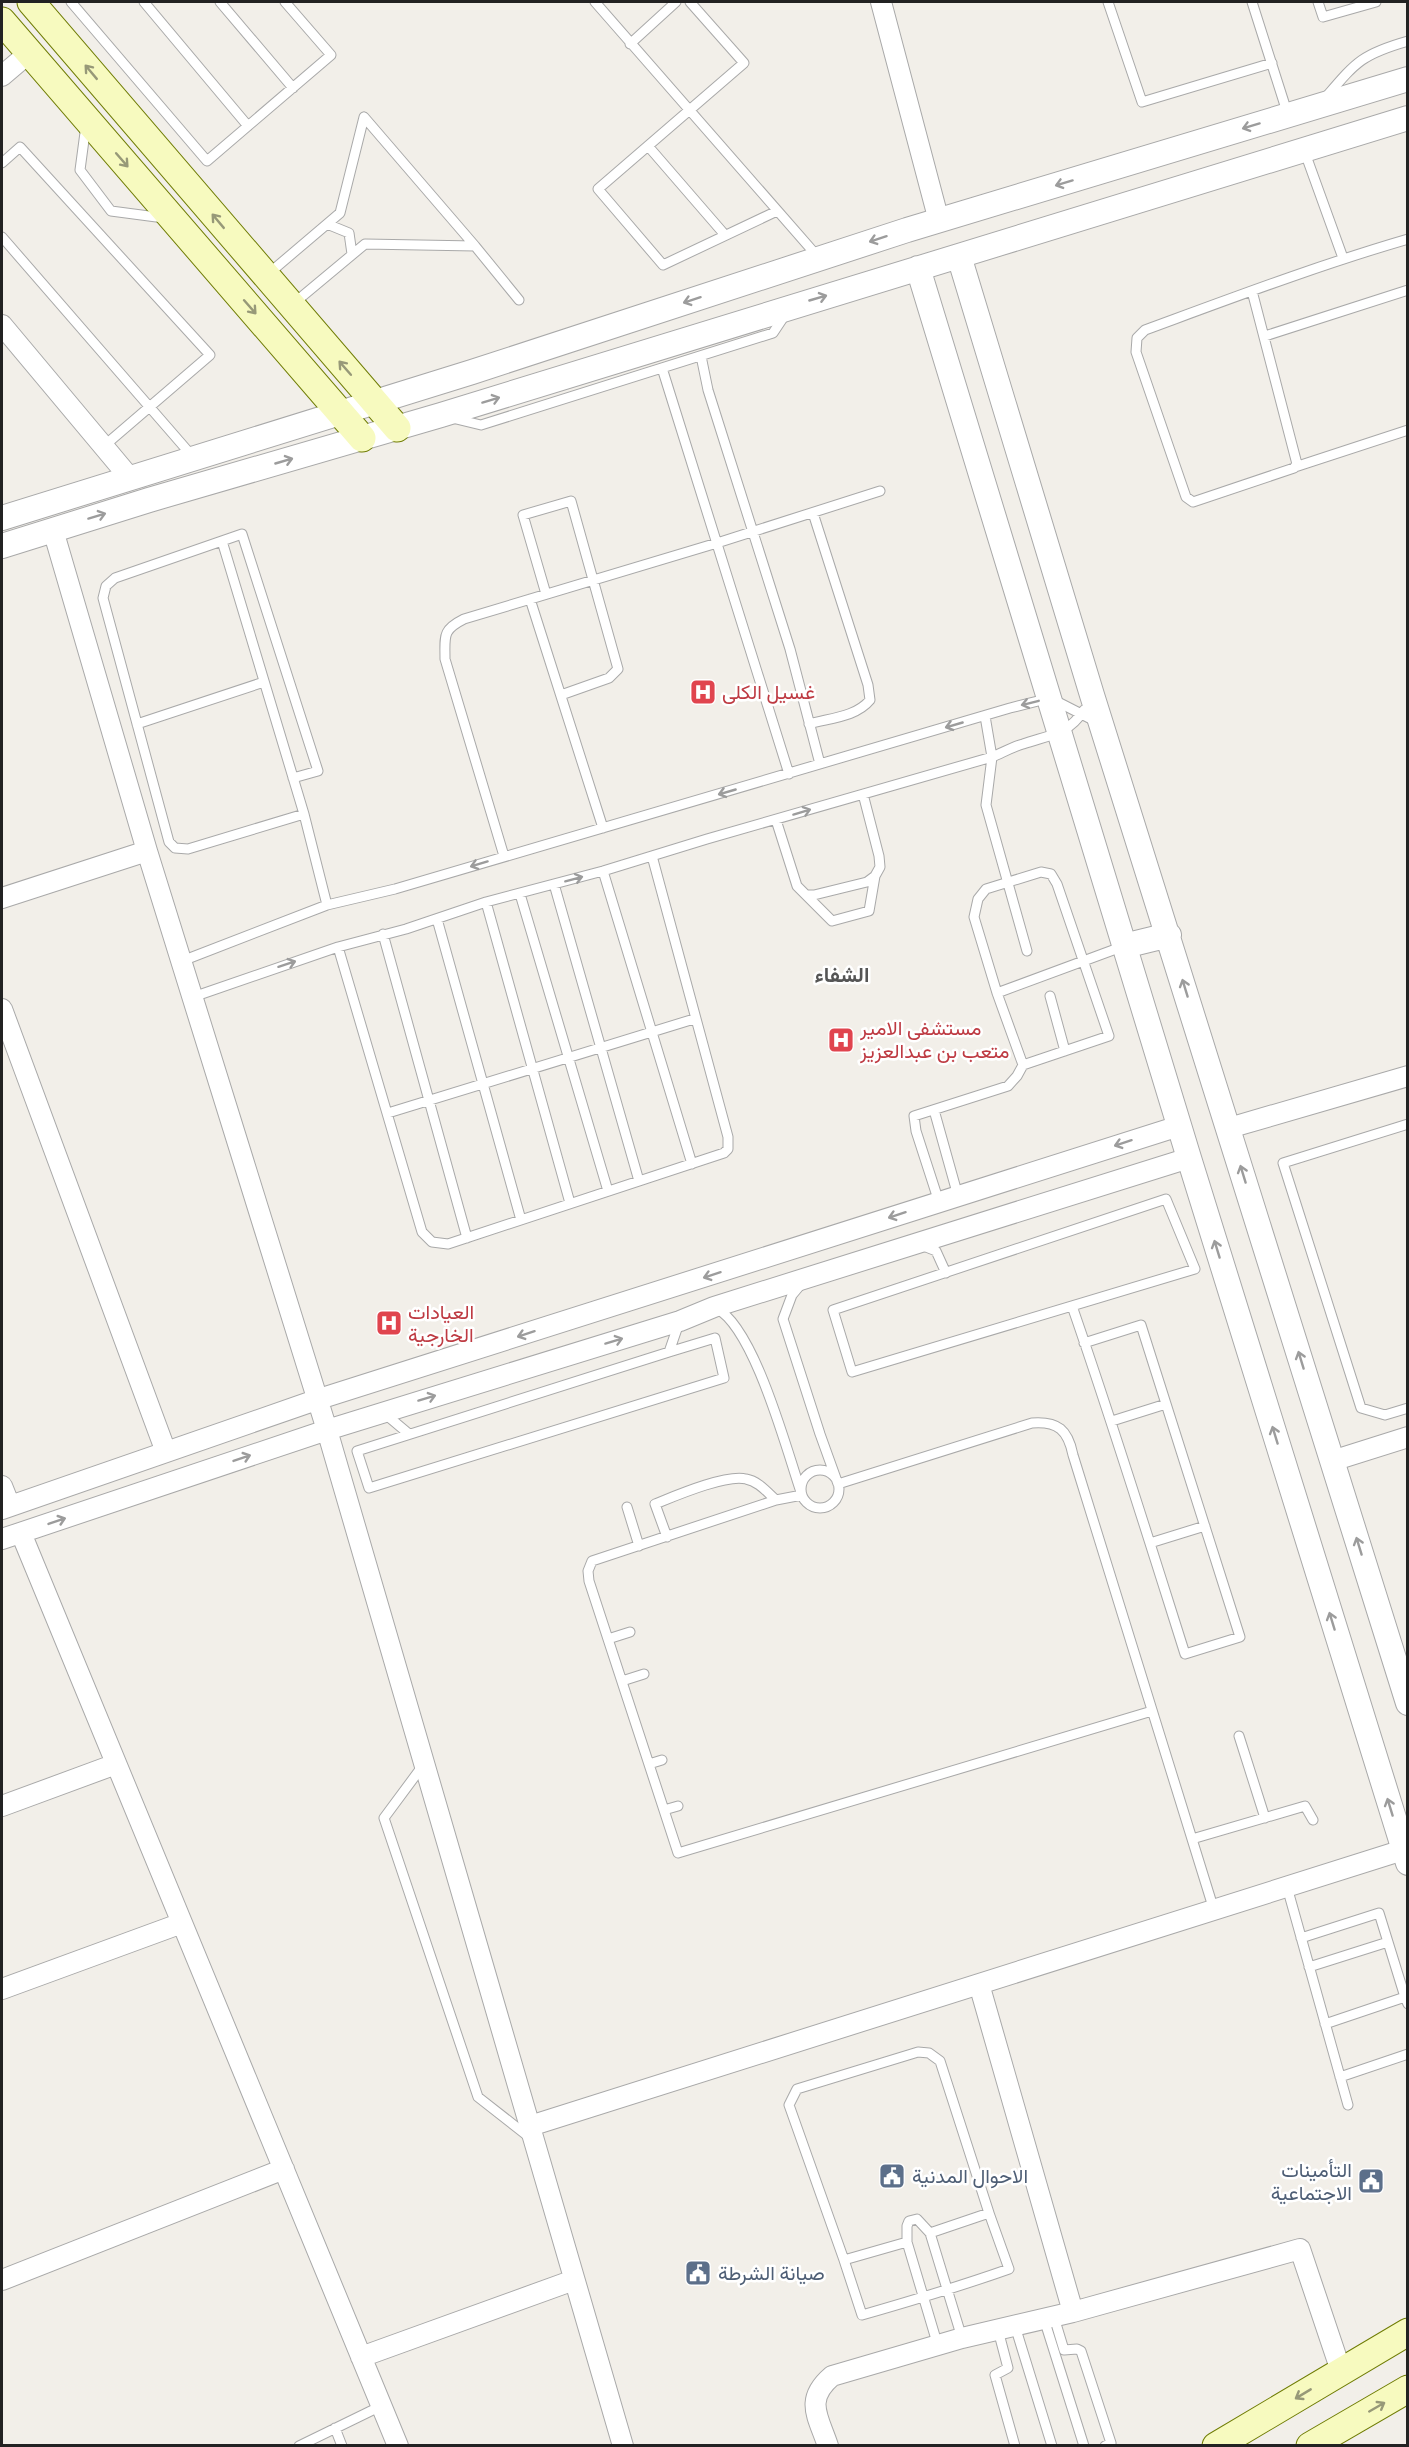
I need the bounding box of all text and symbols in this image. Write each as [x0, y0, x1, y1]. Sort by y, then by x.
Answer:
one-way arrow [84, 65, 98, 80]
one-way arrow [1242, 121, 1261, 132]
one-way arrow [115, 152, 129, 167]
one-way arrow [1055, 178, 1074, 189]
one-way arrow [211, 214, 225, 229]
one-way arrow [869, 235, 888, 246]
one-way arrow [808, 292, 827, 303]
one-way arrow [683, 295, 702, 306]
one-way arrow [243, 300, 257, 315]
one-way arrow [338, 361, 352, 376]
one-way arrow [481, 393, 500, 404]
one-way arrow [274, 455, 293, 466]
one-way arrow [87, 510, 106, 521]
hospital icon: غسيل الكلى [688, 677, 718, 707]
place label: غسيل الكلى [722, 678, 815, 705]
one-way arrow [1021, 698, 1040, 710]
one-way arrow [945, 720, 964, 731]
one-way arrow [717, 787, 736, 798]
one-way arrow [792, 806, 811, 817]
one-way arrow [469, 859, 488, 870]
one-way arrow [565, 873, 584, 884]
one-way arrow [277, 957, 296, 968]
district label: الشفاء [815, 960, 869, 989]
one-way arrow [1179, 979, 1190, 998]
place label: مستشفى الامير متعب بن عبدالعزيز [859, 1014, 1010, 1064]
hospital icon: مستشفى الامير متعب بن عبدالعزيز [826, 1025, 856, 1055]
one-way arrow [1114, 1139, 1133, 1150]
one-way arrow [1237, 1165, 1248, 1184]
one-way arrow [888, 1211, 907, 1222]
one-way arrow [1211, 1240, 1222, 1259]
one-way arrow [702, 1270, 721, 1281]
place label: العيادات الخارجية [408, 1298, 474, 1348]
hospital icon: العيادات الخارجية [374, 1308, 404, 1338]
one-way arrow [517, 1329, 536, 1340]
one-way arrow [604, 1335, 623, 1346]
one-way arrow [1295, 1351, 1306, 1370]
one-way arrow [417, 1392, 436, 1403]
one-way arrow [1268, 1426, 1279, 1445]
one-way arrow [232, 1452, 251, 1463]
one-way arrow [47, 1514, 66, 1525]
one-way arrow [1353, 1537, 1364, 1556]
one-way arrow [1326, 1612, 1337, 1631]
one-way arrow [1384, 1798, 1395, 1817]
place label: التأمينات الاجتماعية [1271, 2156, 1352, 2206]
public building icon: الاحوال المدنية [877, 2161, 907, 2191]
place label: الاحوال المدنية [912, 2162, 1028, 2189]
public building icon: التأمينات الاجتماعية [1356, 2166, 1386, 2196]
public building icon: صيانة الشرطة [683, 2258, 713, 2288]
place label: صيانة الشرطة [718, 2259, 825, 2286]
one-way arrow [1295, 2388, 1312, 2400]
one-way arrow [1368, 2401, 1385, 2413]

